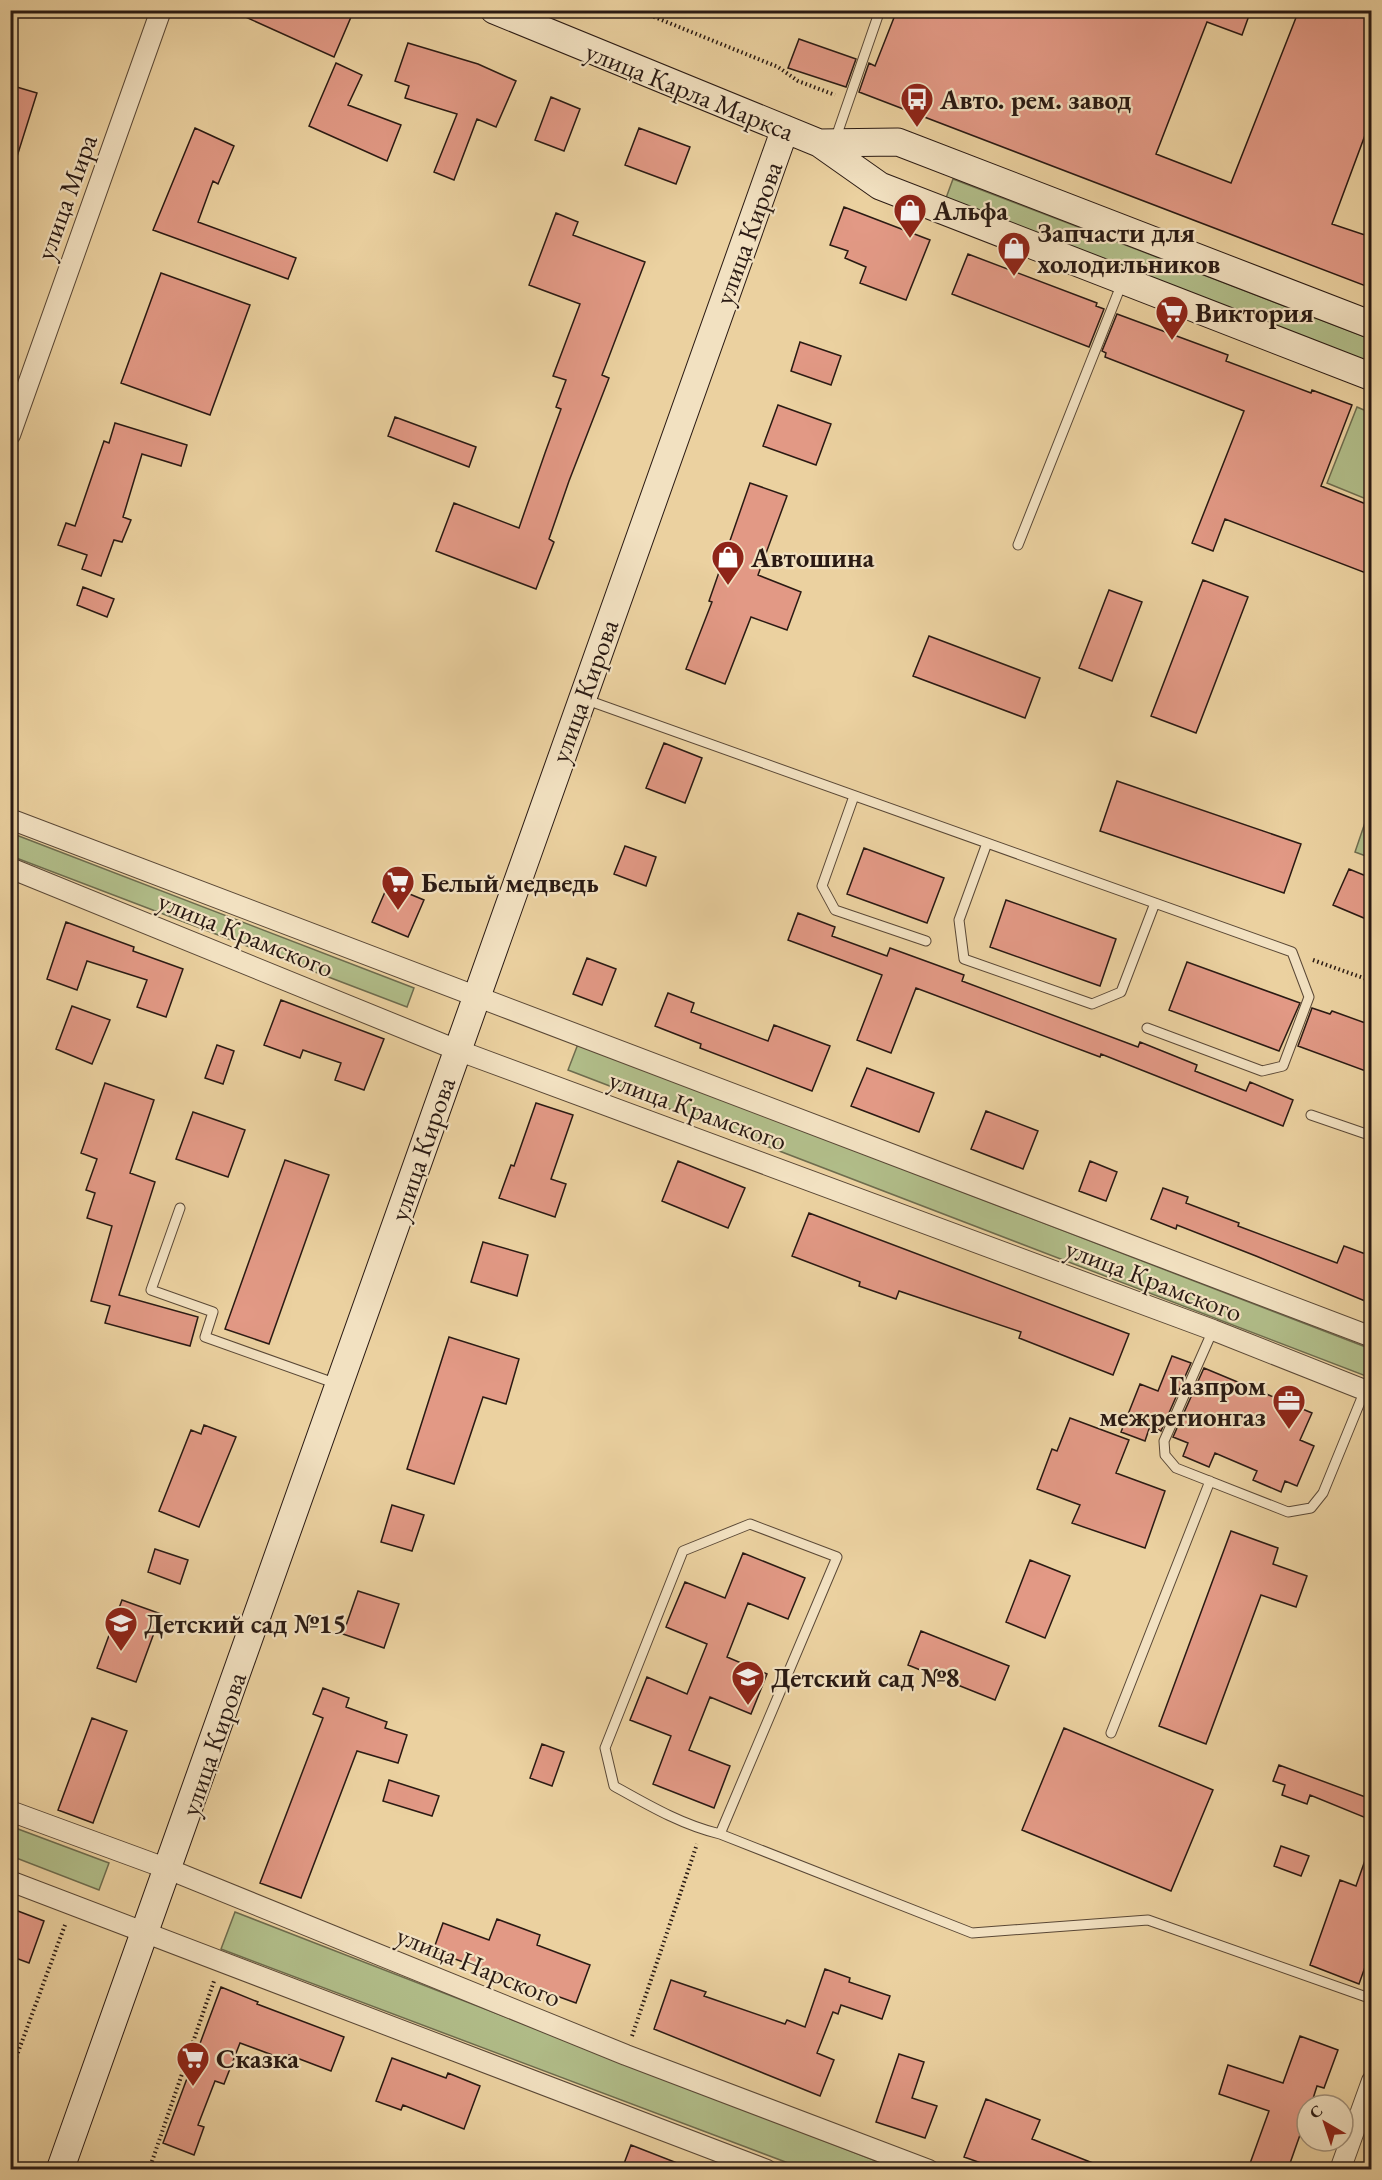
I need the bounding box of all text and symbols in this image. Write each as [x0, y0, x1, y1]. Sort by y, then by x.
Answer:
street label: улица Карла Маркса [581, 33, 800, 149]
bus stop icon: Авто. рем. завод [899, 81, 935, 128]
place label: Авто. рем. завод [939, 82, 1132, 117]
street label: улица Мира [27, 129, 105, 265]
street label: улица Кирова [706, 156, 790, 310]
shop icon: Альфа [892, 192, 928, 239]
place label: Альфа [932, 193, 1008, 228]
place label: Запчасти для холодильников [1037, 215, 1220, 281]
shop icon: Запчасти для холодильников [996, 230, 1032, 277]
supermarket icon: Виктория [1154, 294, 1190, 341]
place label: Виктория [1195, 295, 1314, 330]
shop icon: Автошина [710, 539, 746, 586]
place label: Автошина [750, 540, 875, 575]
street label: улица Кирова [542, 614, 626, 768]
supermarket icon: Белый медведь [380, 864, 416, 911]
place label: Белый медведь [421, 865, 599, 900]
street label: улица Крамского [153, 883, 339, 985]
street label: улица Крамского [604, 1062, 792, 1158]
street label: улица Кирова [381, 1072, 463, 1226]
street label: улица Крамского [1061, 1230, 1247, 1330]
place label: Газпром межрегионгаз [1099, 1368, 1266, 1434]
office icon: Газпром межрегионгаз [1271, 1383, 1307, 1430]
school or university icon: Детский сад №15 [103, 1605, 139, 1652]
place label: Детский сад №15 [144, 1606, 347, 1641]
school or university icon: Детский сад №8 [730, 1659, 766, 1706]
place label: Детский сад №8 [771, 1660, 960, 1695]
street label: улица Кирова [172, 1667, 254, 1821]
street label: улица Нарского [392, 1917, 566, 2015]
supermarket icon: Сказка [175, 2040, 211, 2087]
place label: Сказка [216, 2041, 299, 2076]
north arrow [1295, 2093, 1355, 2153]
text: С [1305, 2100, 1327, 2123]

